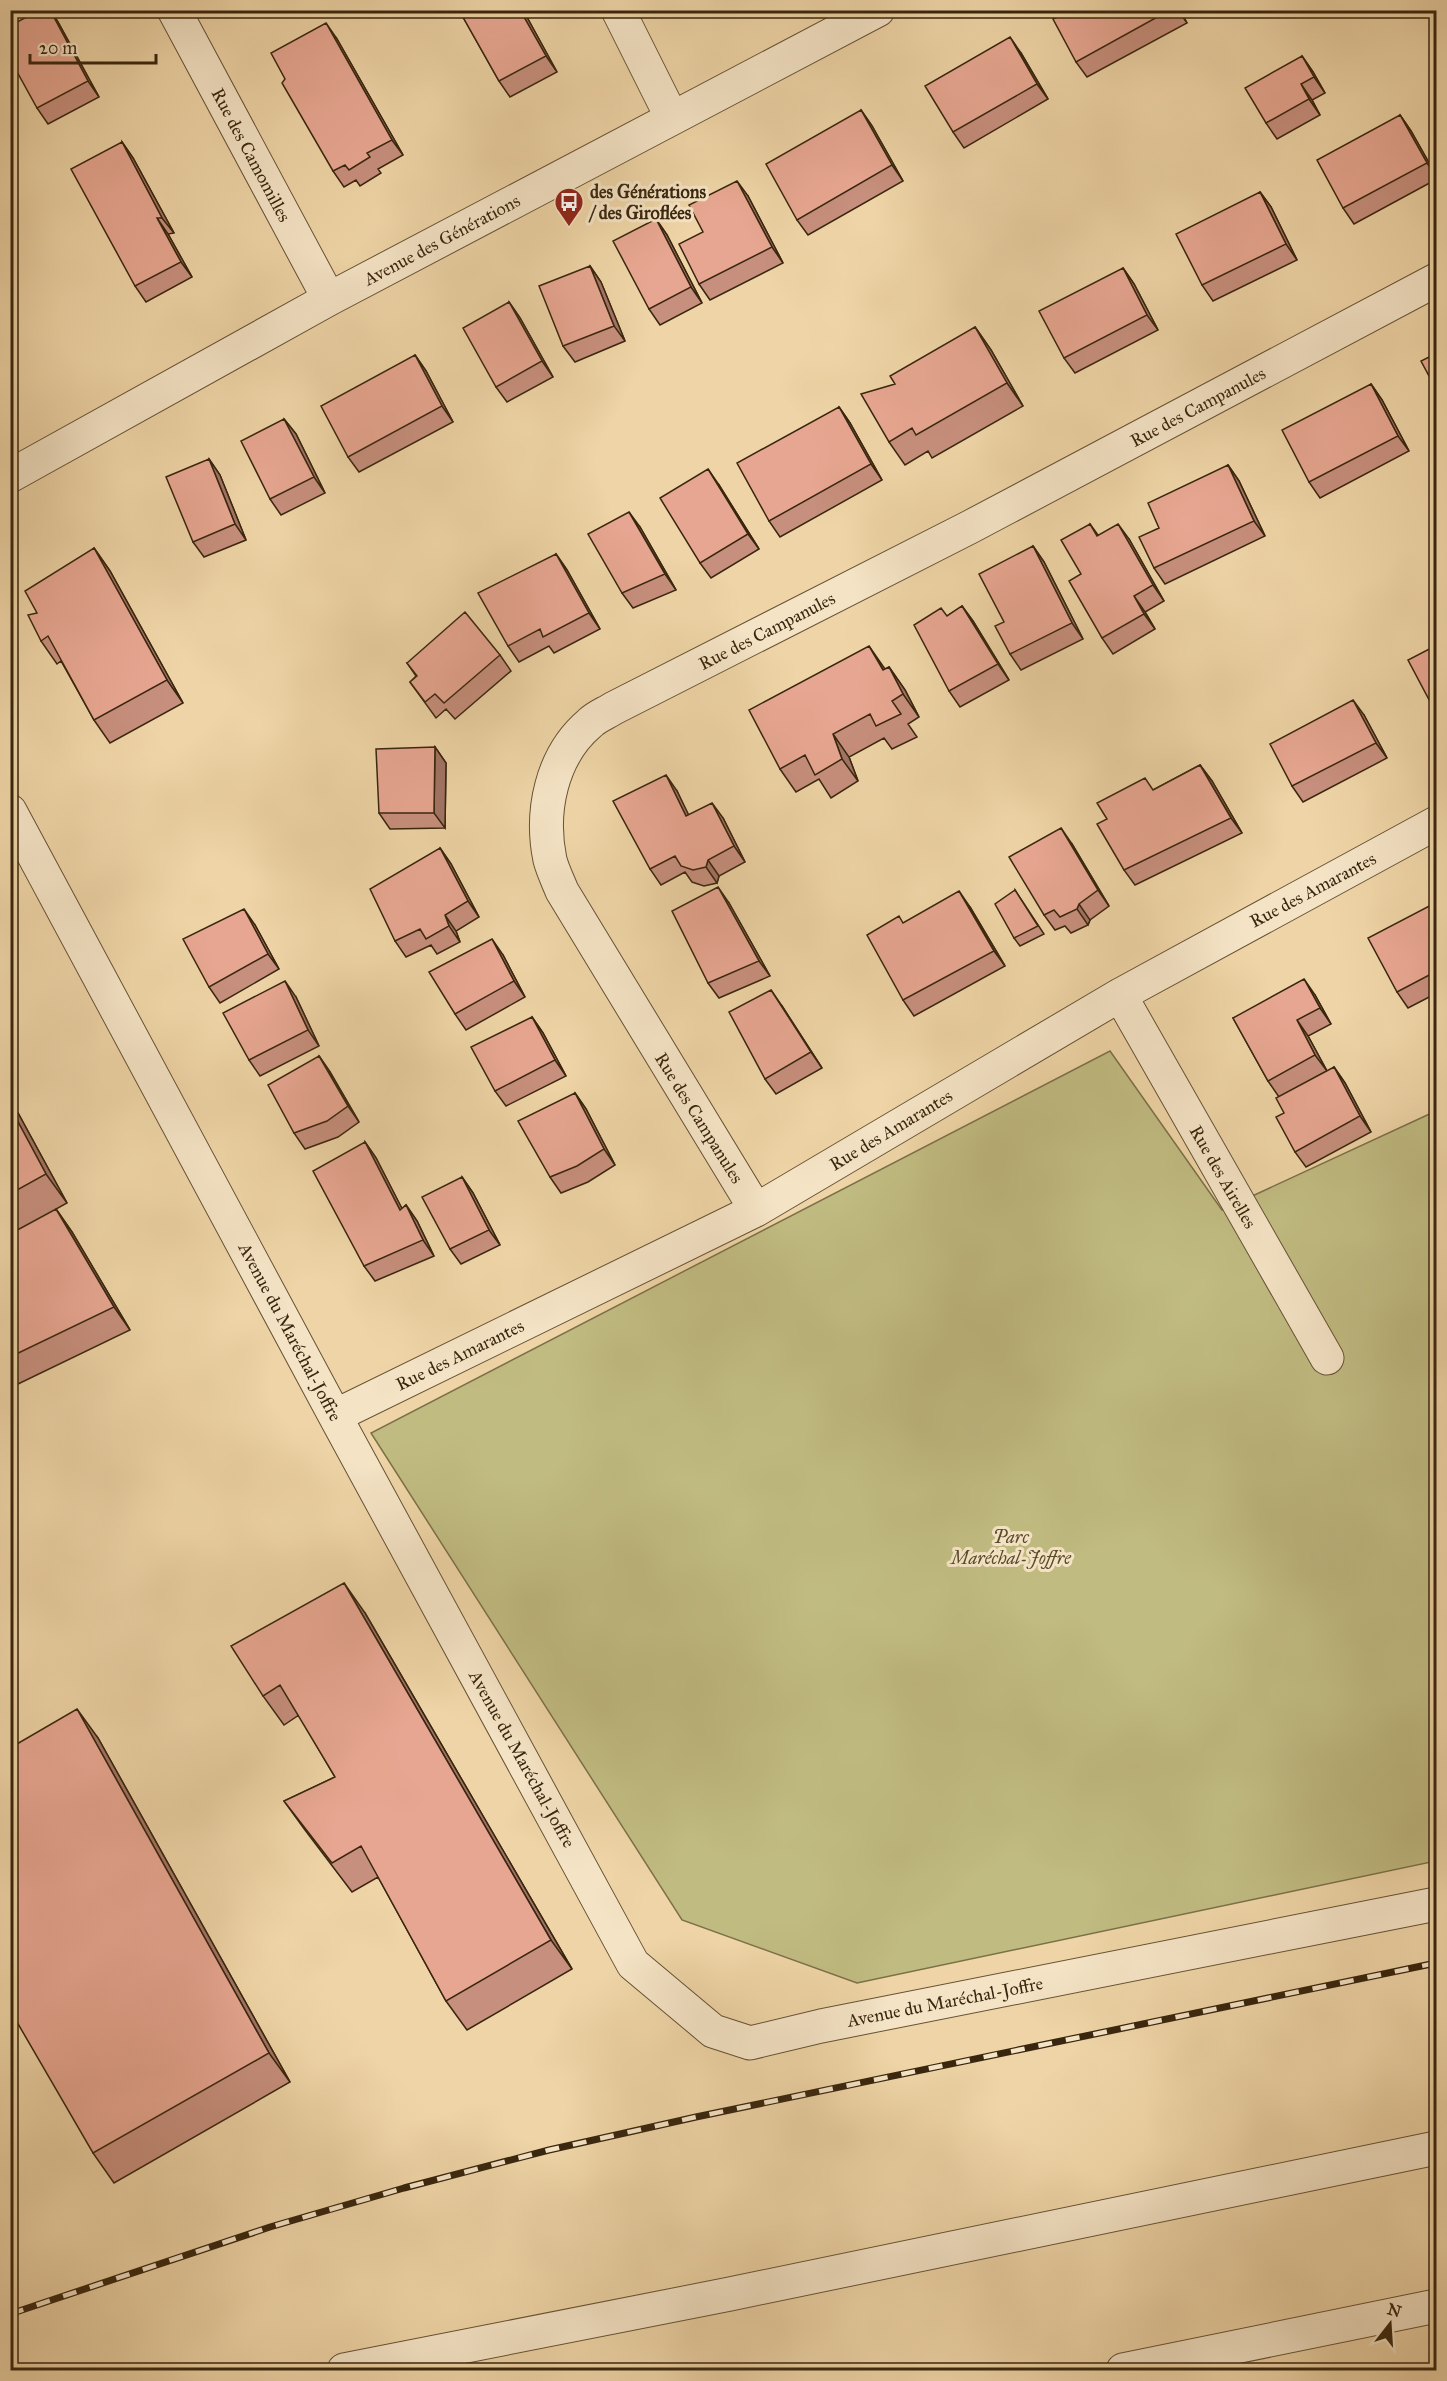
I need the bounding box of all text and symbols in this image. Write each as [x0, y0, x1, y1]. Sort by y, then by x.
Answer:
scale bar [30, 27, 156, 65]
text: 20 m [39, 37, 77, 59]
street label: Rue des Camomilles [206, 84, 296, 226]
place label: des Générations / des Giroflées [588, 181, 706, 224]
bus stop icon: des Générations / des Giroflées [553, 186, 585, 228]
street label: Avenue des Générations [359, 189, 524, 291]
street label: Rue des Campanules [1127, 362, 1269, 452]
street label: Rue des Campanules [695, 587, 839, 675]
street label: Rue des Amarantes [1246, 847, 1380, 933]
street label: Rue des Campanules [650, 1049, 748, 1187]
street label: Rue des Amarantes [825, 1085, 957, 1175]
street label: Rue des Airelles [1185, 1122, 1261, 1232]
street label: Avenue du Maréchal-Joffre [232, 1238, 346, 1426]
street label: Rue des Amarantes [392, 1314, 528, 1396]
park label: Parc Maréchal-Joffre [949, 1526, 1072, 1569]
street label: Avenue du Maréchal-Joffre [463, 1666, 580, 1852]
street label: Avenue du Maréchal-Joffre [844, 1972, 1045, 2033]
north arrow [1360, 2294, 1420, 2354]
text: N [1385, 2299, 1404, 2321]

